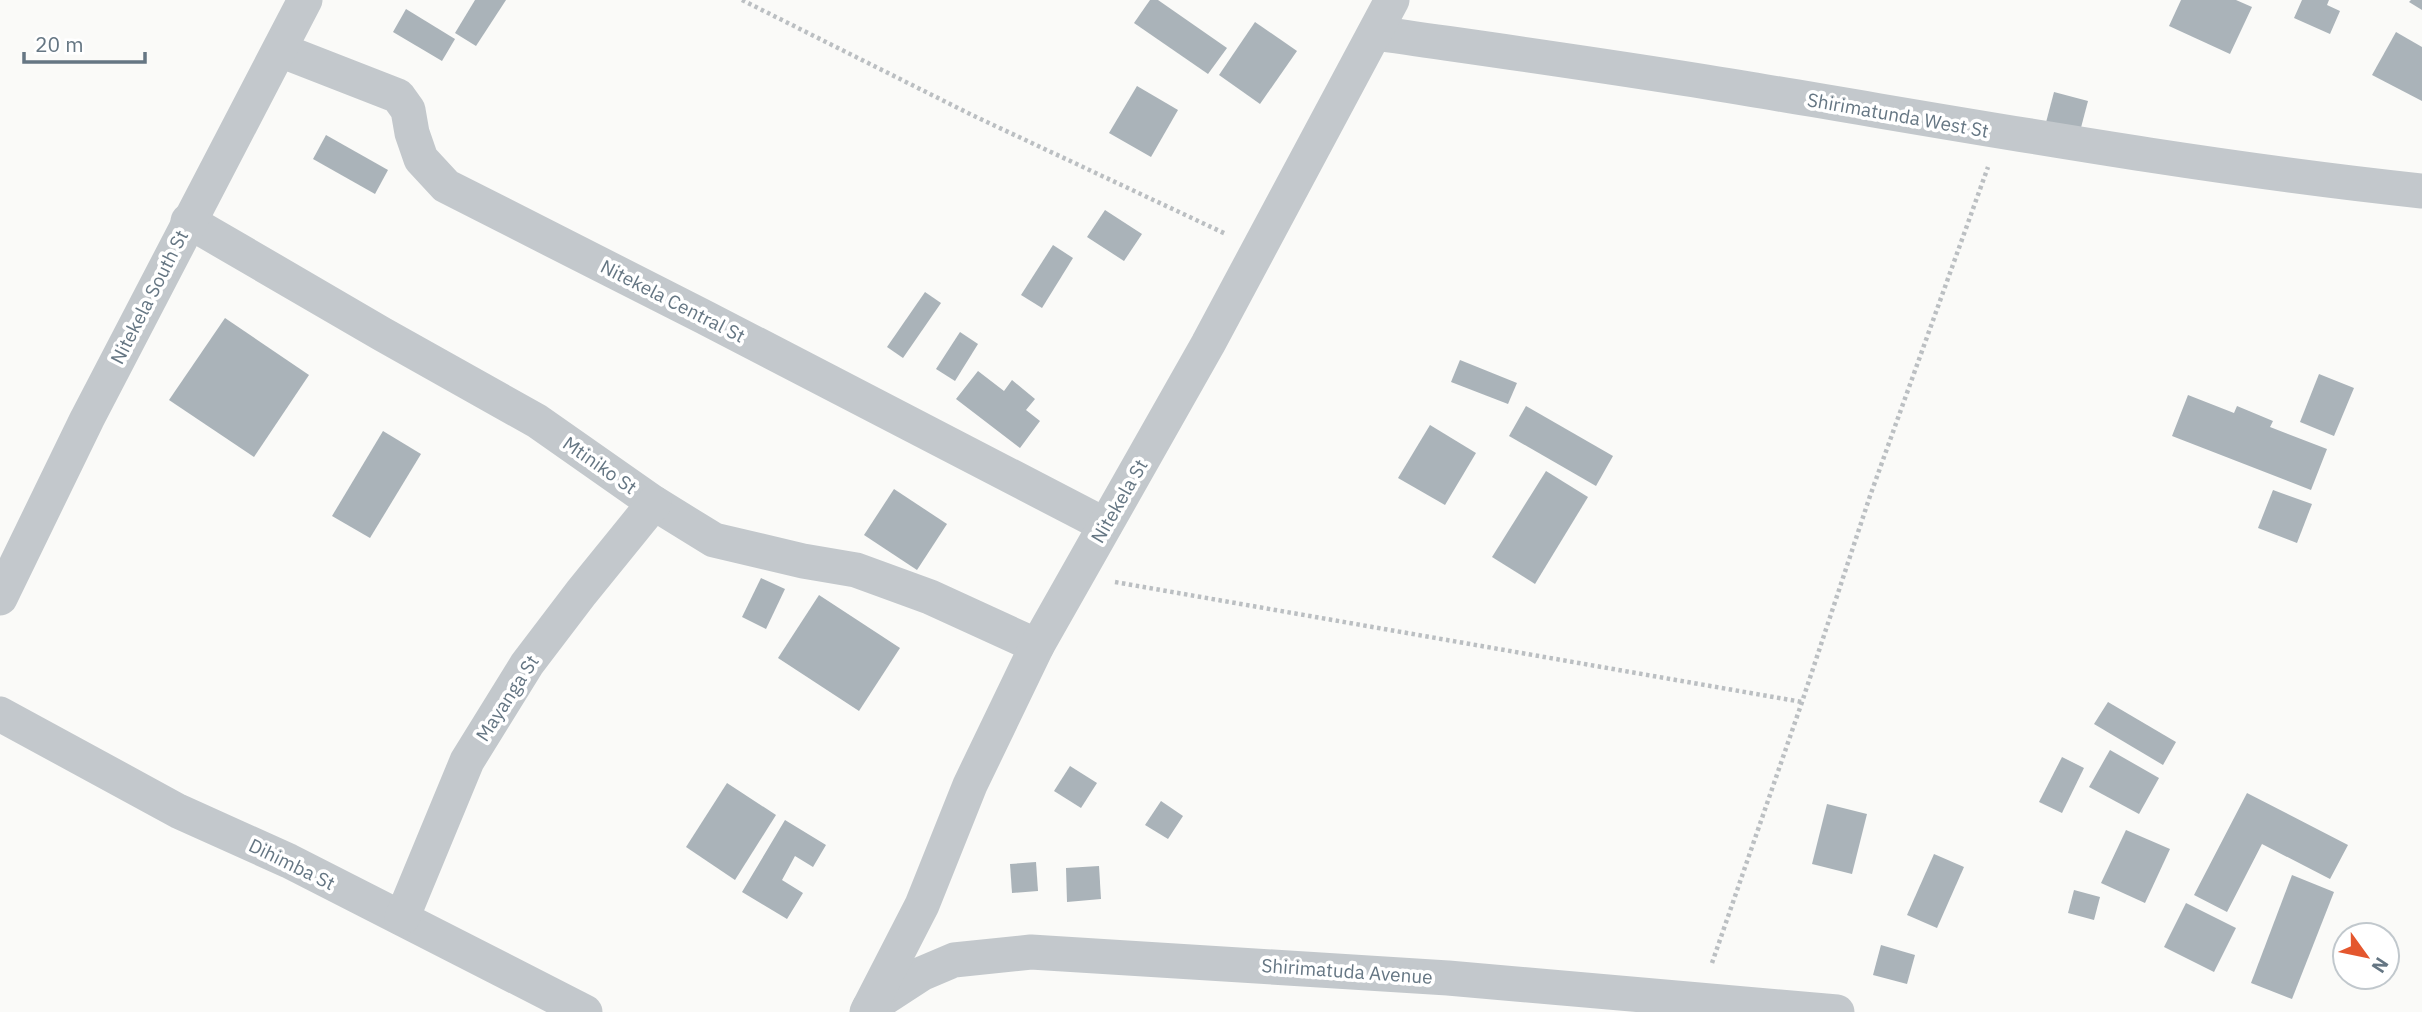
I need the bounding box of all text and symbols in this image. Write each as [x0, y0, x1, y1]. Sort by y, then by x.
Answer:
scale bar [24, 21, 145, 65]
text: 20 m [35, 30, 84, 58]
street label: Shirimatunda West St [1805, 87, 1991, 143]
street label: Nitekela South St [105, 226, 193, 368]
street label: Nitekela Central St [597, 254, 749, 348]
street label: Mtiniko St [558, 431, 642, 499]
street label: Nitekela St [1085, 455, 1153, 547]
street label: Mayanga St [470, 650, 544, 746]
street label: Dihimba St [245, 833, 339, 895]
north arrow [2331, 921, 2401, 991]
street label: Shirimatuda Avenue [1261, 953, 1433, 989]
text: N [2366, 953, 2394, 978]

